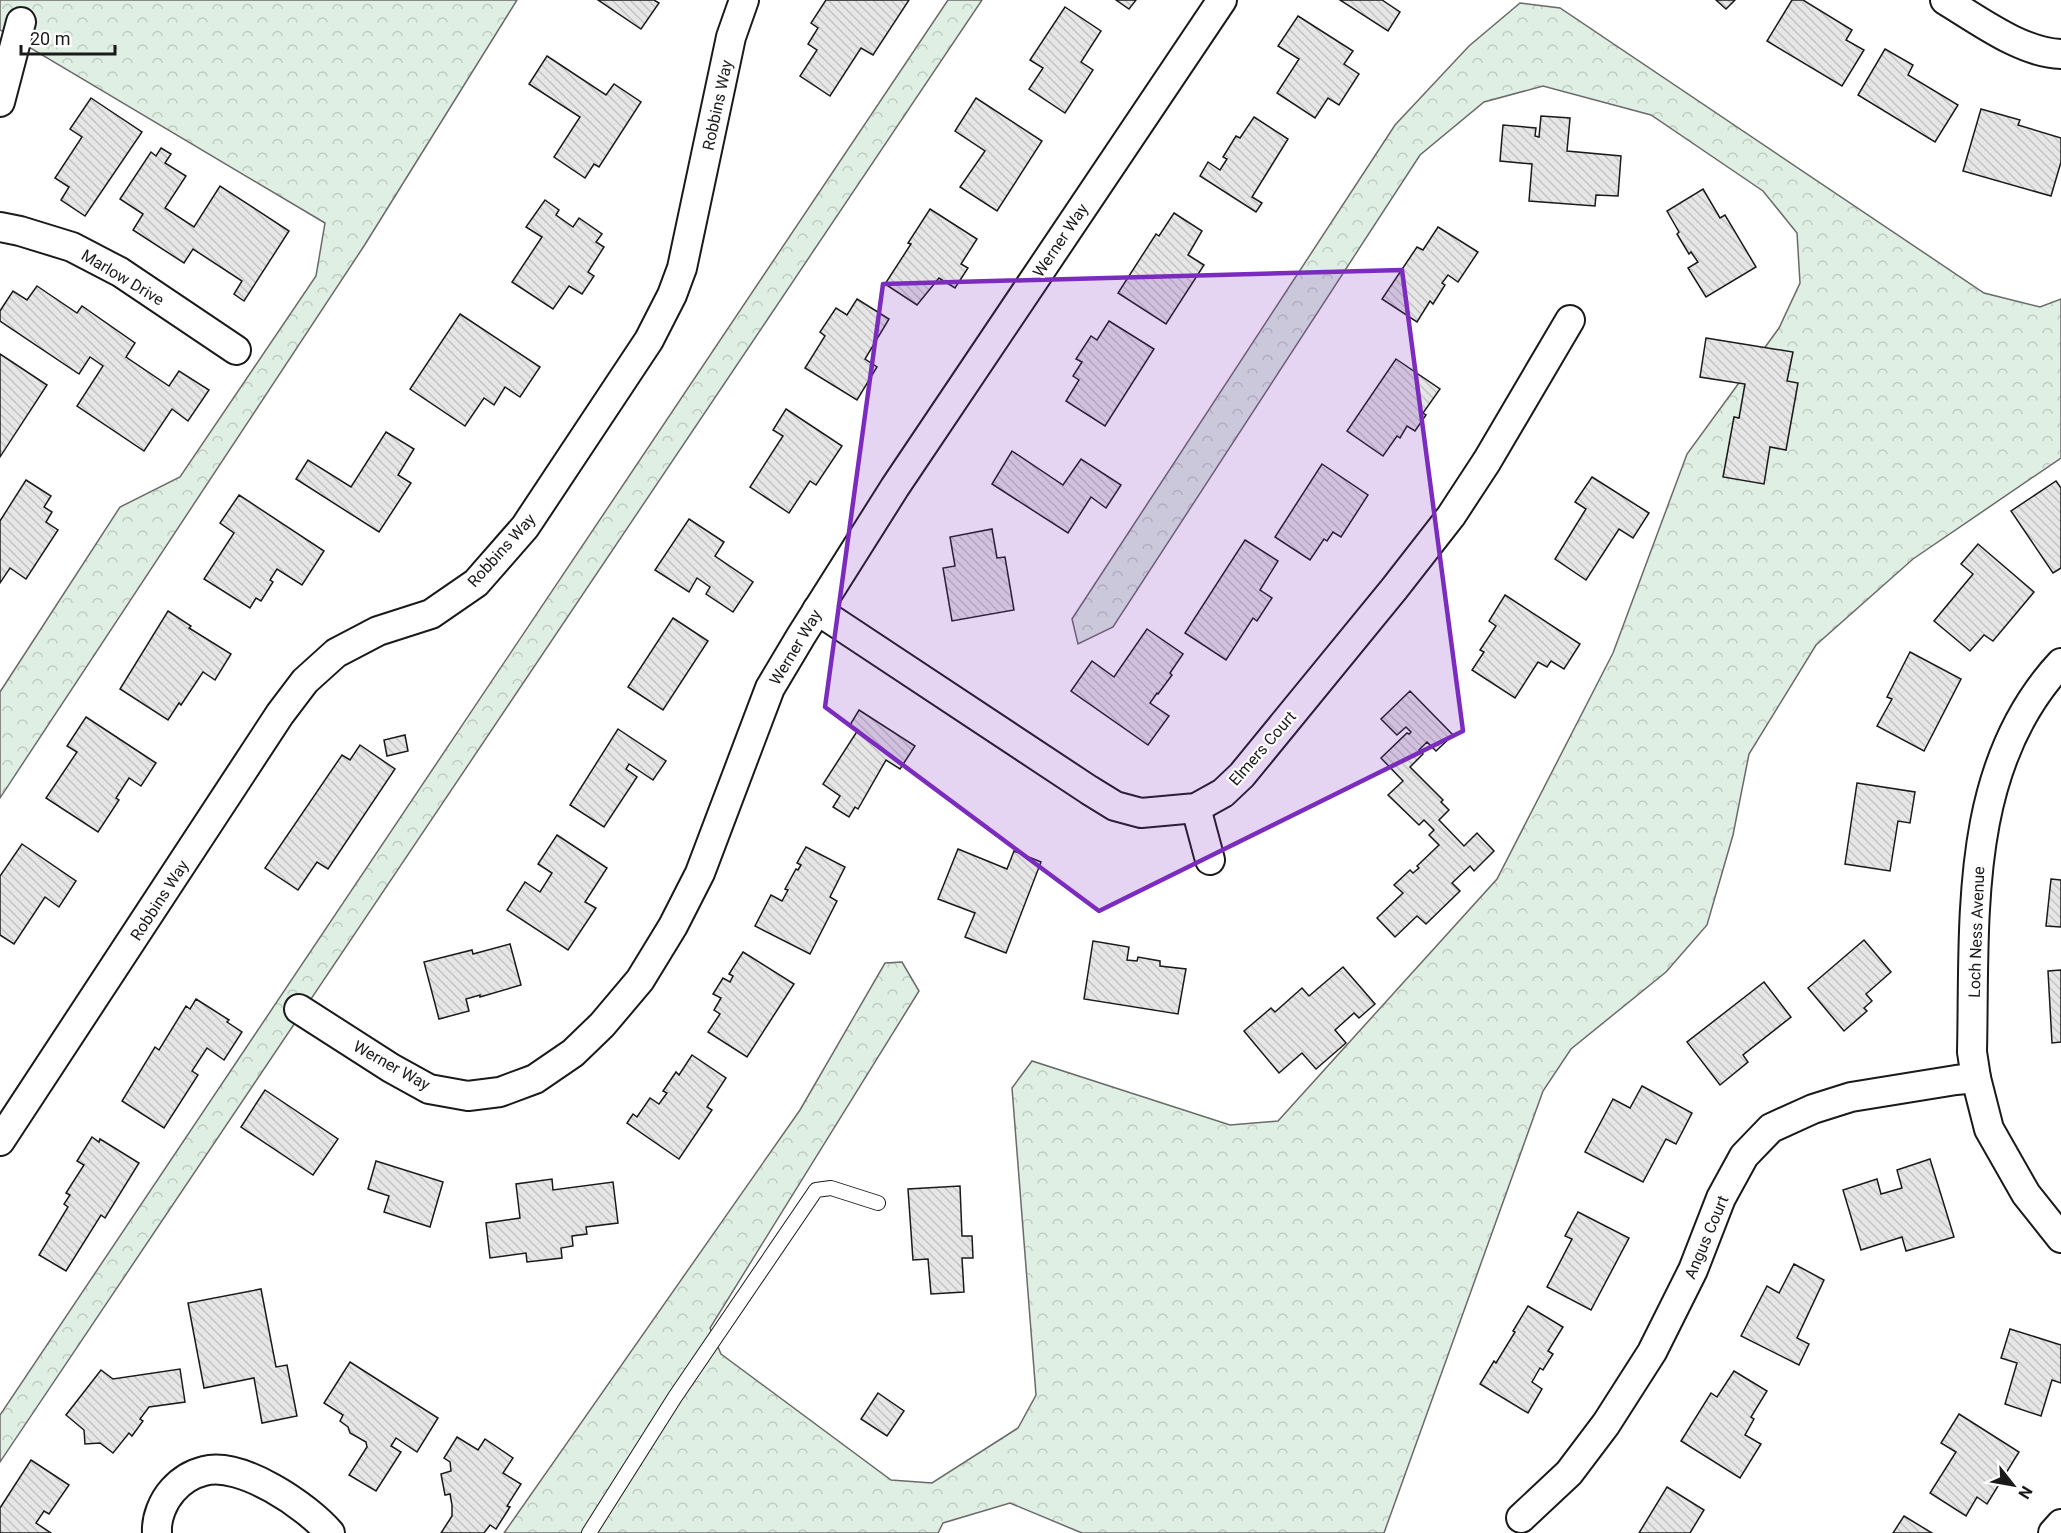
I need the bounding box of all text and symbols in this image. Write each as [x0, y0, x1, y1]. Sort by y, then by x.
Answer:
scale bar [21, 18, 116, 56]
text: 20 m [30, 28, 70, 49]
street label: Robbins Way [699, 58, 736, 152]
street label: Werner Way [1029, 200, 1092, 281]
street label: Marlow Drive [78, 245, 168, 310]
street label: Robbins Way [464, 509, 539, 591]
street label: Werner Way [765, 606, 826, 688]
street label: Elmers Court [1225, 707, 1300, 789]
street label: Robbins Way [126, 856, 193, 944]
street label: Loch Ness Avenue [1965, 866, 1988, 998]
street label: Werner Way [350, 1037, 434, 1094]
street label: Angus Court [1680, 1193, 1733, 1282]
north arrow [1983, 1455, 2043, 1515]
text: N [2014, 1483, 2036, 1502]

